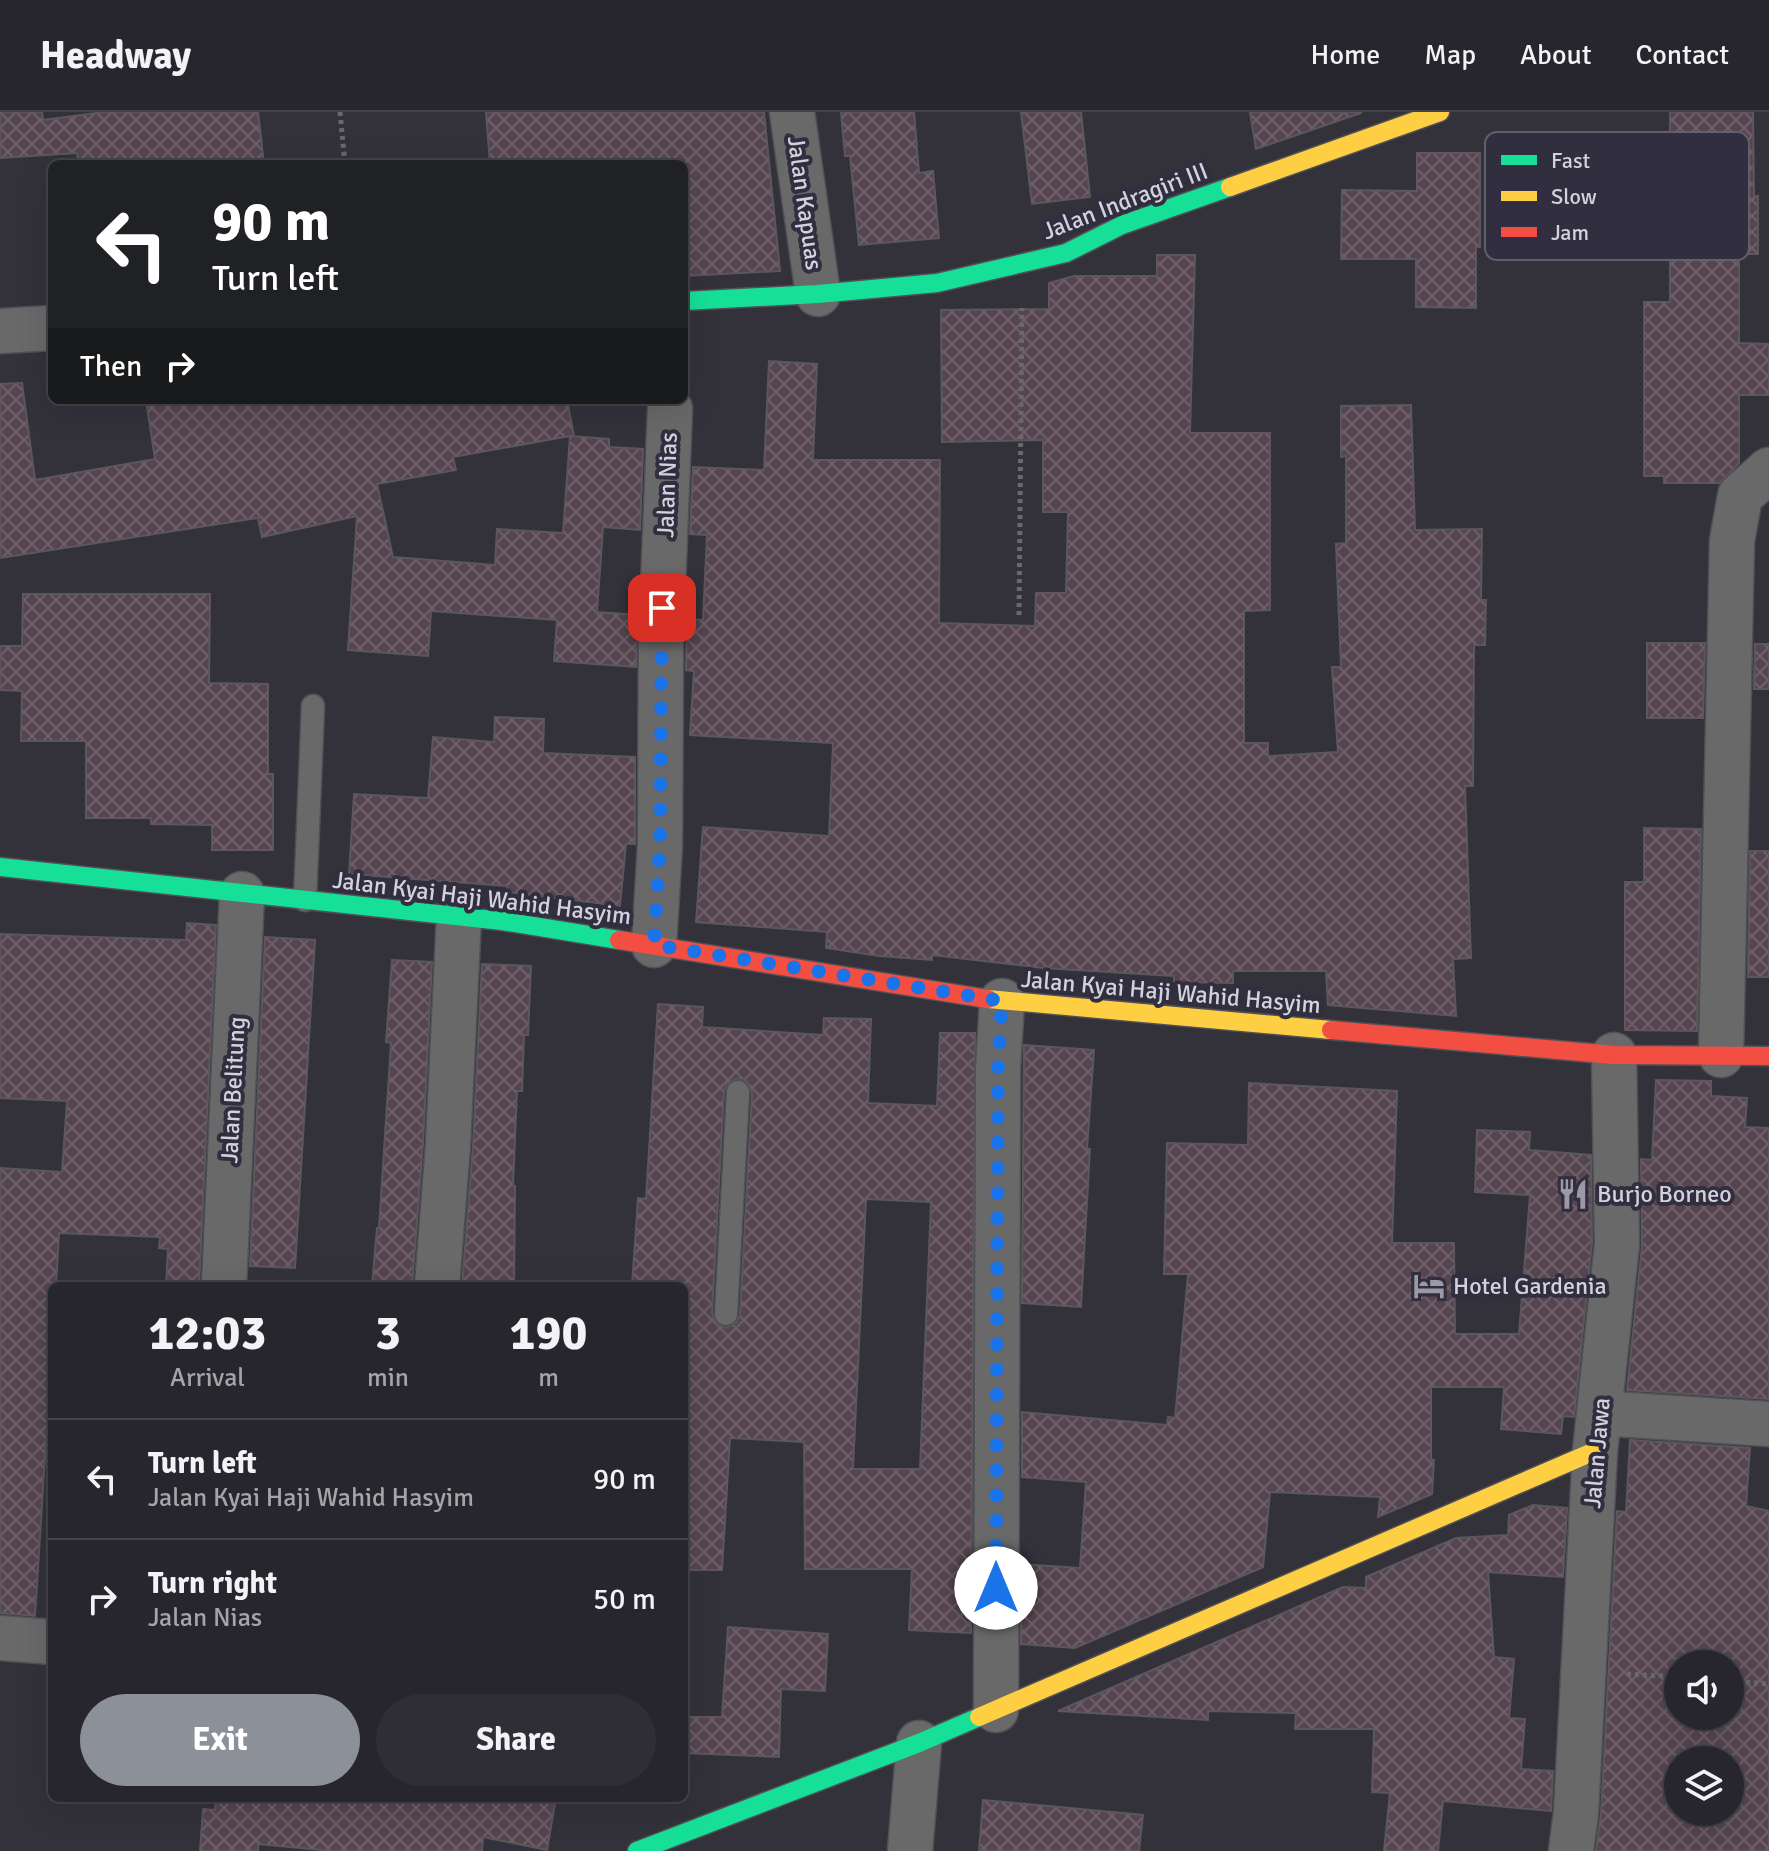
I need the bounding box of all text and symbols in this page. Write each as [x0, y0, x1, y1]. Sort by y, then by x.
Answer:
text: Headway [40, 32, 191, 79]
text: Home [1311, 38, 1380, 72]
text: Map [1424, 38, 1476, 72]
text: About [1520, 38, 1592, 72]
text: Contact [1636, 38, 1729, 72]
legend [1485, 132, 1749, 260]
street label: Jalan Kapuas [781, 134, 829, 272]
text: Fast [1551, 147, 1591, 174]
street label: Jalan Indragiri III [1038, 156, 1212, 246]
text: Slow [1551, 183, 1597, 210]
text: 90 m [212, 187, 330, 256]
icon: left [80, 192, 184, 296]
text: Jam [1551, 219, 1589, 246]
text: Turn left [212, 256, 339, 301]
icon: right [158, 344, 202, 388]
text: Then [80, 348, 142, 385]
street label: Jalan Nias [650, 432, 684, 538]
pin [628, 574, 696, 642]
icon: arrive [640, 586, 684, 630]
street label: Jalan Kyai Haji Wahid Hasyim [331, 865, 633, 931]
street label: Jalan Kyai Haji Wahid Hasyim [1020, 964, 1322, 1020]
street label: Jalan Belitung [214, 1016, 252, 1164]
restaurant icon: Burjo Borneo [1556, 1177, 1590, 1211]
place label: Burjo Borneo [1597, 1179, 1732, 1209]
hotel icon: Hotel Gardenia [1412, 1269, 1446, 1303]
place label: Hotel Gardenia [1453, 1271, 1607, 1301]
text: 12:03 [149, 1304, 266, 1363]
text: 3 [375, 1304, 401, 1363]
text: 190 [510, 1304, 587, 1363]
text: Arrival [170, 1362, 245, 1394]
text: min [367, 1362, 409, 1394]
text: m [538, 1362, 559, 1394]
street label: Jalan Jawa [1577, 1396, 1617, 1510]
text: Turn left [148, 1445, 257, 1482]
icon: left [80, 1457, 124, 1501]
text: 90 m [593, 1461, 656, 1498]
text: Jalan Kyai Haji Wahid Hasyim [148, 1482, 474, 1514]
position arrow [954, 1546, 1038, 1630]
text: Turn right [148, 1565, 277, 1602]
icon: right [80, 1577, 124, 1621]
text: 50 m [593, 1581, 656, 1618]
text: Jalan Nias [148, 1602, 262, 1634]
map controls [1664, 1650, 1744, 1826]
button: sound [1664, 1650, 1744, 1730]
button: Exit [80, 1694, 360, 1786]
button: Share [376, 1694, 656, 1786]
button: layers [1664, 1746, 1744, 1826]

